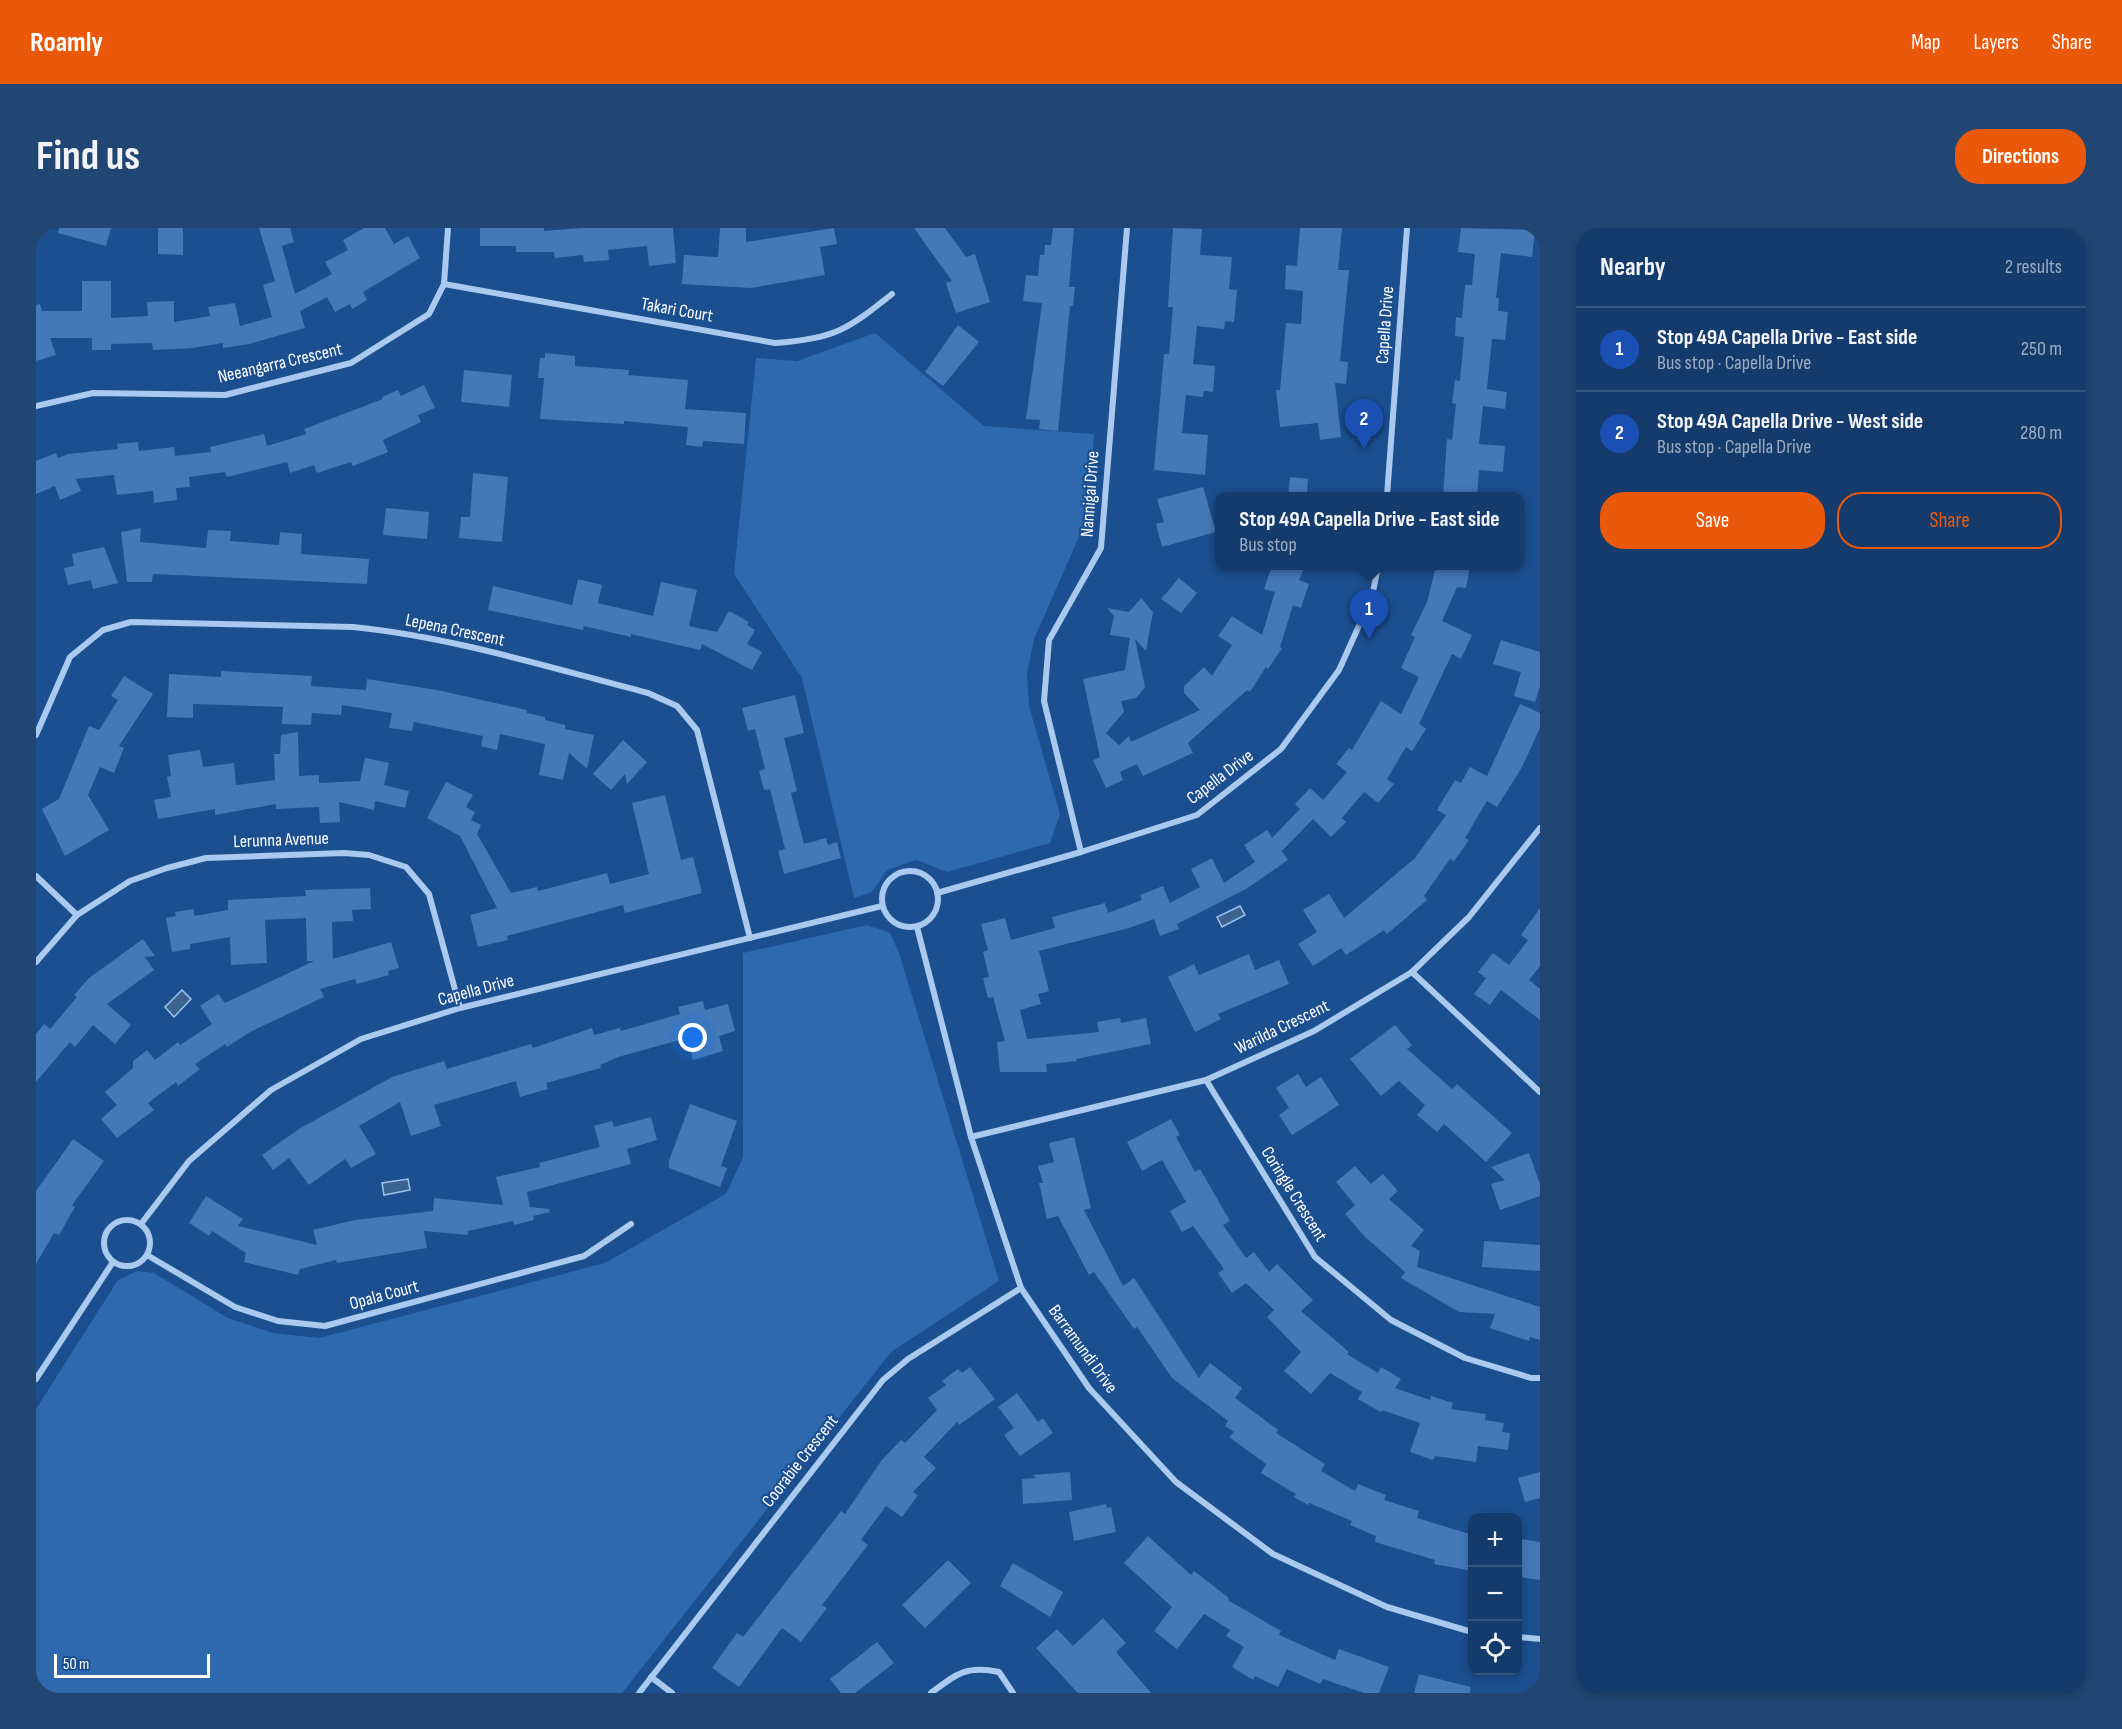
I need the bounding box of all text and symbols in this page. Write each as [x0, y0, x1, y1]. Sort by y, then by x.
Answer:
text: Roamly [30, 26, 103, 59]
text: Map [1911, 30, 1940, 55]
text: Layers [1973, 30, 2019, 55]
text: Share [2052, 30, 2092, 55]
button: Directions [1955, 129, 2086, 184]
text: Find us [36, 131, 140, 182]
text: Nearby [1600, 252, 1666, 283]
text: 2 results [2005, 255, 2062, 279]
street label: Capella Drive [1372, 285, 1398, 365]
street label: Takari Court [639, 293, 715, 327]
text: Stop 49A Capella Drive - East side [1657, 324, 1917, 351]
text: 1 [1616, 337, 1623, 361]
text: 250 m [2021, 337, 2062, 361]
street label: Neeangarra Crescent [216, 338, 345, 388]
text: Bus stop · Capella Drive [1657, 351, 1811, 375]
pin: 2 [1344, 400, 1384, 449]
text: Stop 49A Capella Drive - West side [1657, 408, 1923, 435]
text: 2 [1615, 421, 1624, 445]
text: 280 m [2020, 421, 2062, 445]
text: Bus stop · Capella Drive [1657, 435, 1811, 459]
street label: Nannigai Drive [1077, 450, 1103, 538]
popup [1215, 492, 1524, 570]
button: Save [1600, 492, 1825, 549]
button: Share [1837, 492, 2062, 549]
text: Stop 49A Capella Drive - East side [1239, 506, 1500, 533]
text: Bus stop [1239, 533, 1297, 557]
pin: 1 [1350, 590, 1388, 639]
street label: Lepena Crescent [404, 609, 507, 651]
street label: Capella Drive [1183, 745, 1257, 809]
street label: Lerunna Avenue [233, 828, 329, 852]
street label: Capella Drive [436, 970, 516, 1010]
street label: Warilda Crescent [1231, 995, 1333, 1059]
your location [678, 1023, 707, 1052]
street label: Coringle Crescent [1257, 1143, 1332, 1246]
street label: Opala Court [347, 1276, 421, 1314]
street label: Barramundi Drive [1044, 1301, 1122, 1397]
street label: Coorabie Crescent [758, 1410, 843, 1511]
map controls [1468, 1513, 1522, 1675]
button: + [1468, 1513, 1522, 1567]
button: − [1468, 1567, 1522, 1621]
button: locate [1468, 1621, 1522, 1675]
scale bar [54, 1651, 210, 1678]
text: 50 m [63, 1655, 89, 1674]

